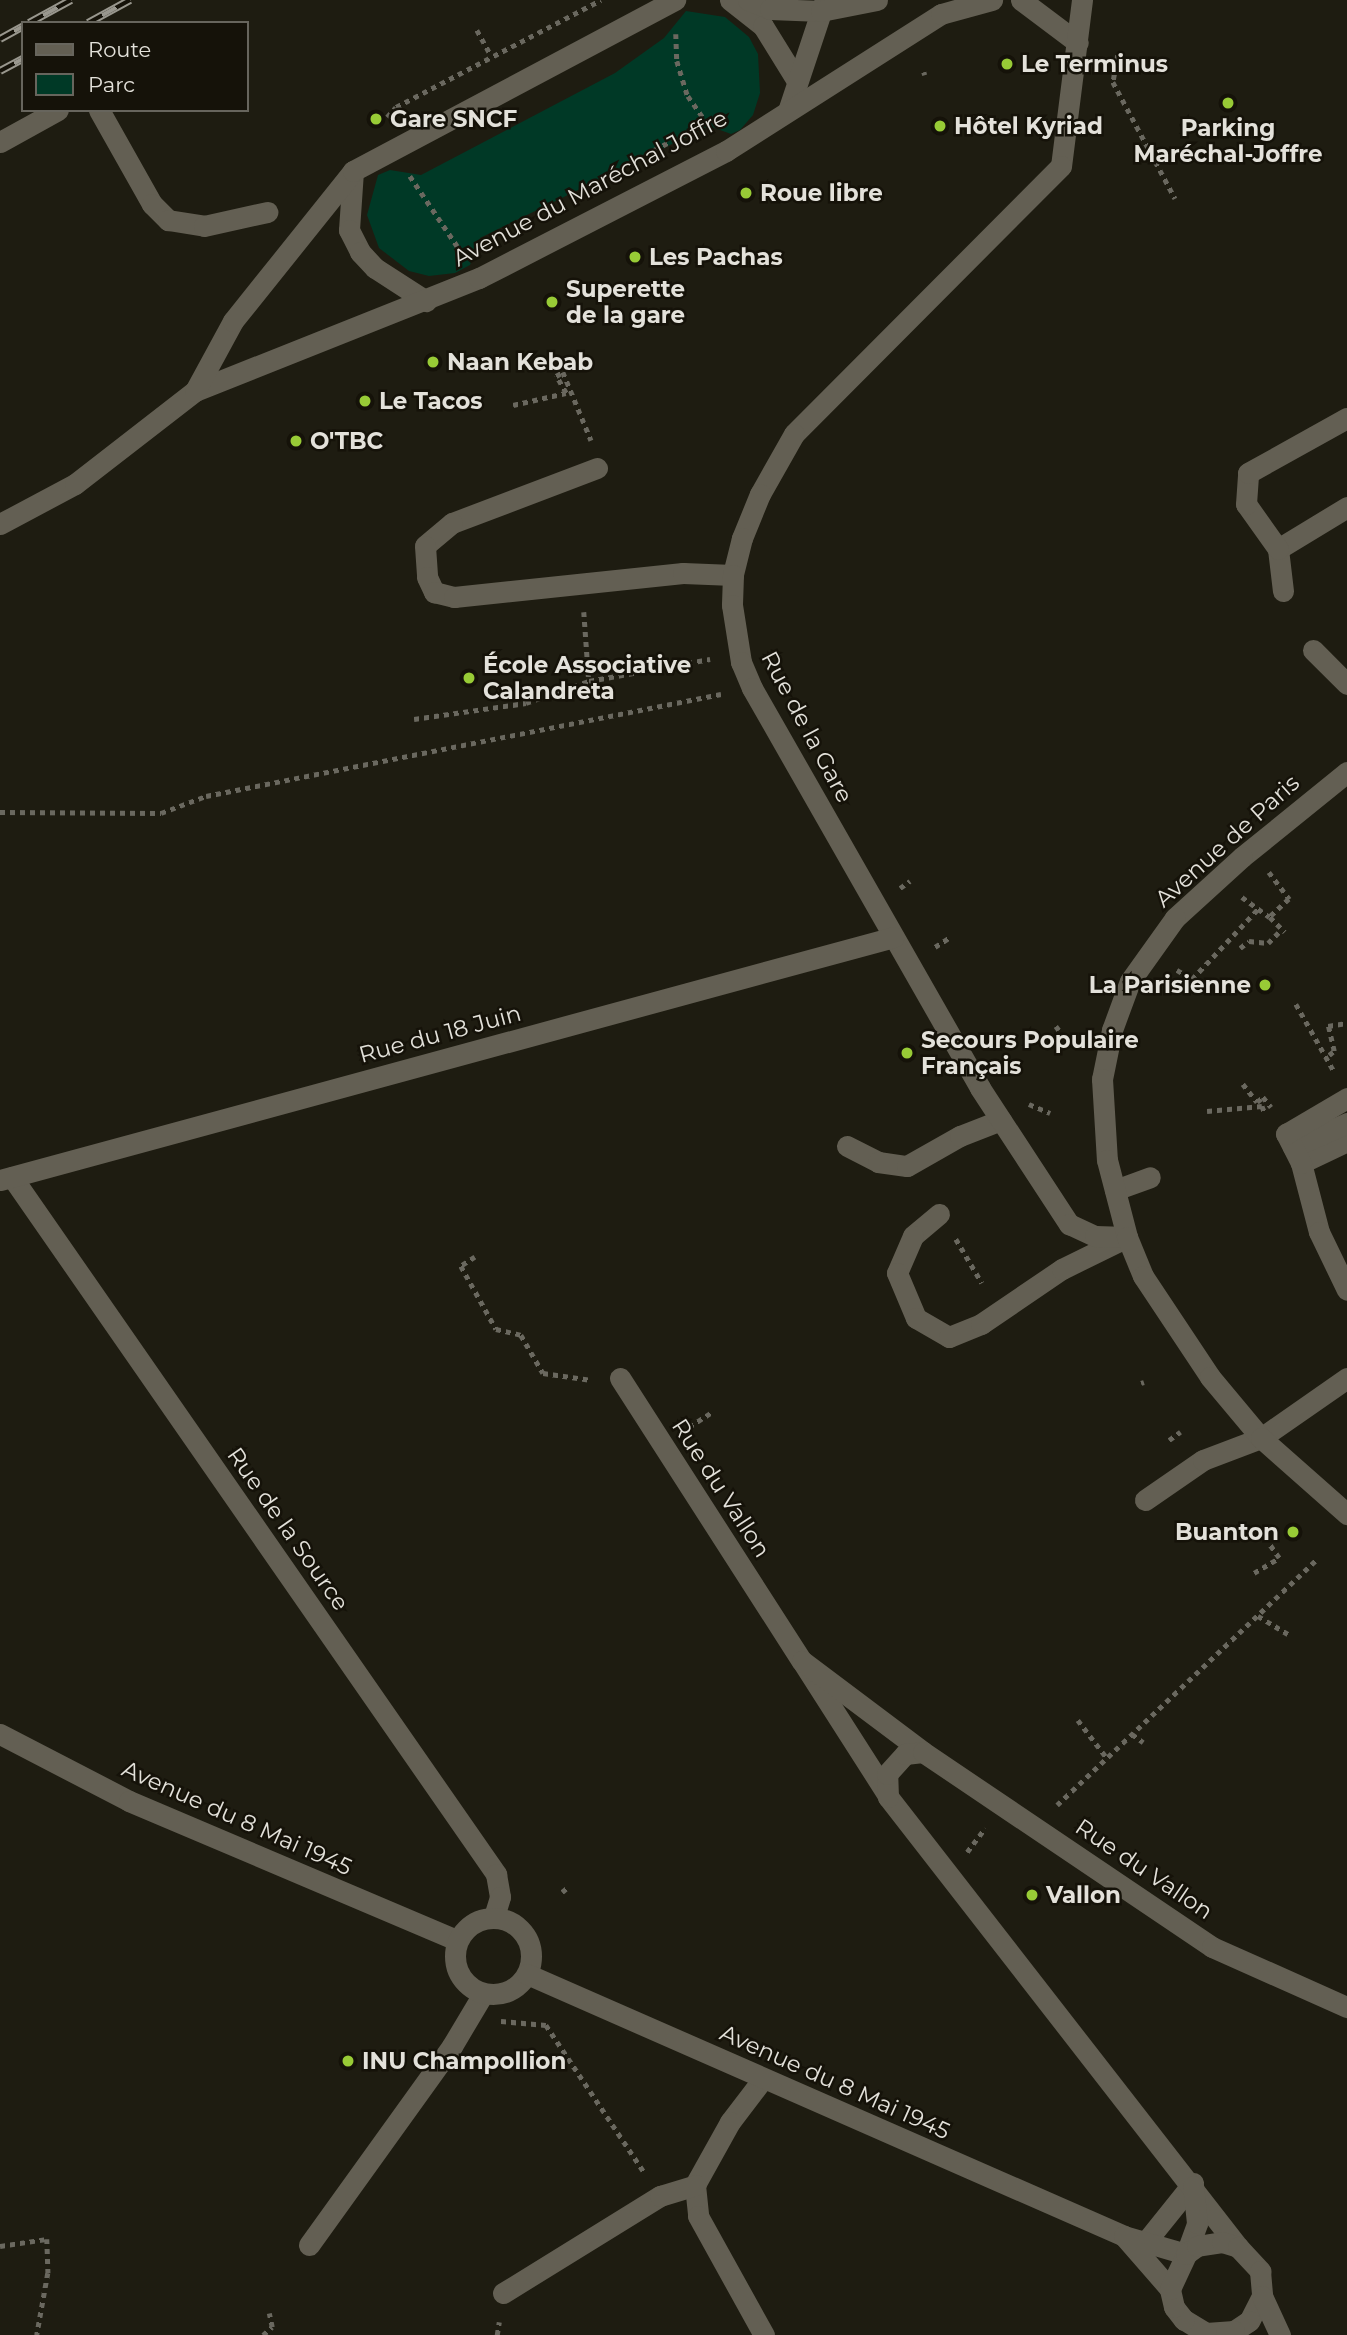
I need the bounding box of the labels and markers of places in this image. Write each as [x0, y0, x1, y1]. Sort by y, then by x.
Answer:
place label: Le Terminus [1021, 50, 1168, 78]
marker: Le Terminus [999, 56, 1015, 72]
marker: Parking Maréchal-Joffre [1220, 95, 1236, 111]
place label: Gare SNCF [390, 105, 517, 133]
marker: Gare SNCF [368, 111, 384, 127]
place label: Hôtel Kyriad [954, 112, 1103, 140]
place label: Parking Maréchal-Joffre [1133, 114, 1323, 168]
marker: Hôtel Kyriad [932, 118, 948, 134]
place label: Roue libre [760, 179, 883, 207]
marker: Roue libre [738, 185, 754, 201]
place label: Les Pachas [649, 243, 783, 271]
marker: Les Pachas [627, 249, 643, 265]
place label: Superette de la gare [566, 275, 685, 329]
marker: Superette de la gare [544, 294, 560, 310]
place label: Naan Kebab [447, 348, 593, 376]
marker: Naan Kebab [425, 354, 441, 370]
place label: Le Tacos [379, 387, 482, 415]
marker: Le Tacos [357, 393, 373, 409]
place label: O'TBC [310, 427, 383, 455]
marker: O'TBC [288, 433, 304, 449]
place label: École Associative Calandreta [483, 651, 691, 705]
marker: École Associative Calandreta [461, 670, 477, 686]
place label: La Parisienne [1089, 971, 1251, 999]
marker: La Parisienne [1257, 977, 1273, 993]
place label: Secours Populaire Français [921, 1026, 1139, 1080]
marker: Secours Populaire Français [899, 1045, 915, 1061]
place label: Buanton [1175, 1518, 1279, 1546]
marker: Buanton [1285, 1524, 1301, 1540]
place label: Vallon [1046, 1881, 1121, 1909]
marker: Vallon [1024, 1887, 1040, 1903]
place label: INU Champollion [362, 2047, 566, 2075]
marker: INU Champollion [340, 2053, 356, 2069]

